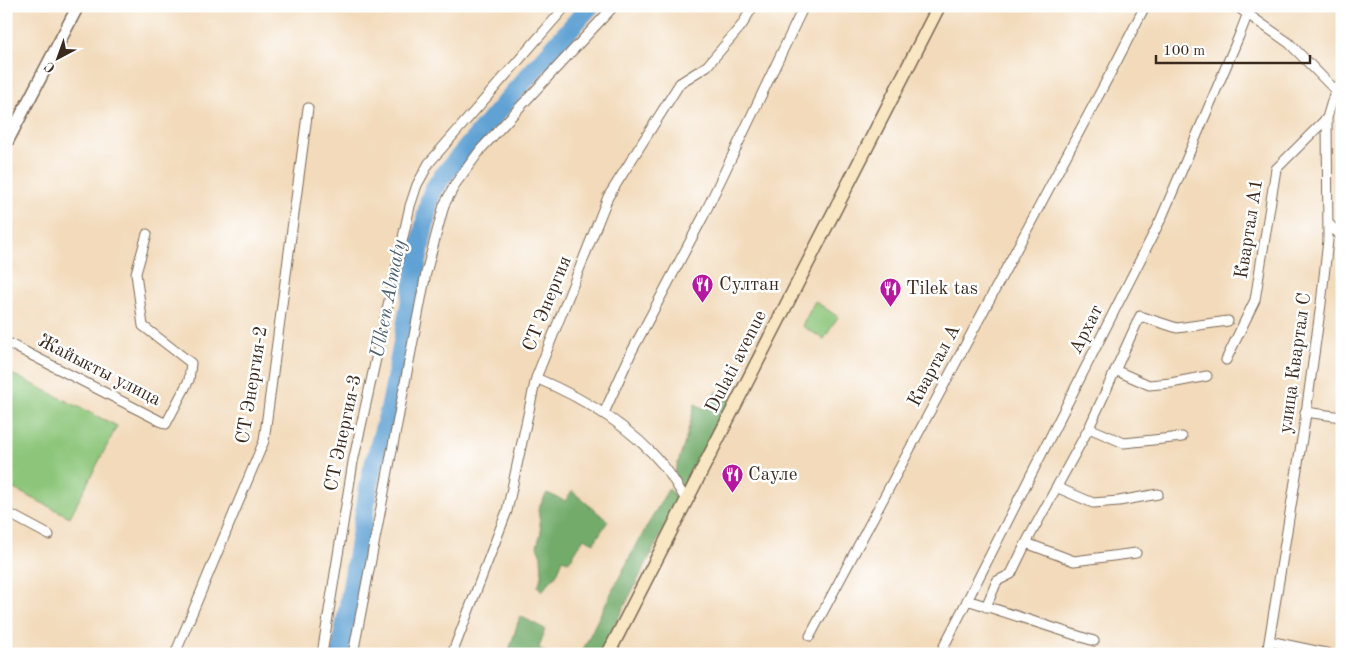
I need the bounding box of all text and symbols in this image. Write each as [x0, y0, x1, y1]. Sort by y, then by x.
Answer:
north arrow [32, 32, 82, 82]
scale bar [1156, 32, 1309, 64]
text: 100 m [1163, 44, 1205, 59]
text: С [42, 59, 58, 75]
street label: Квартал А1 [1233, 178, 1267, 280]
water label: Ulken Almaty [368, 237, 410, 360]
street label: СТ Энергия [520, 253, 576, 354]
restaurant icon: Султан [691, 273, 715, 304]
place label: Султан [719, 276, 779, 295]
restaurant icon: Tilek tas [878, 277, 902, 308]
place label: Tilek tas [906, 280, 978, 299]
street label: улица Квартал С [1277, 291, 1315, 435]
street label: Архат [1067, 302, 1107, 358]
street label: Dulati avenue [703, 308, 771, 416]
street label: Квартал А [905, 321, 965, 410]
street label: СТ Энергия-2 [234, 325, 272, 445]
street label: Жайыкты улица [34, 332, 164, 410]
street label: СТ Энергия-3 [322, 373, 366, 493]
restaurant icon: Сауле [720, 463, 744, 494]
place label: Сауле [748, 466, 797, 485]

